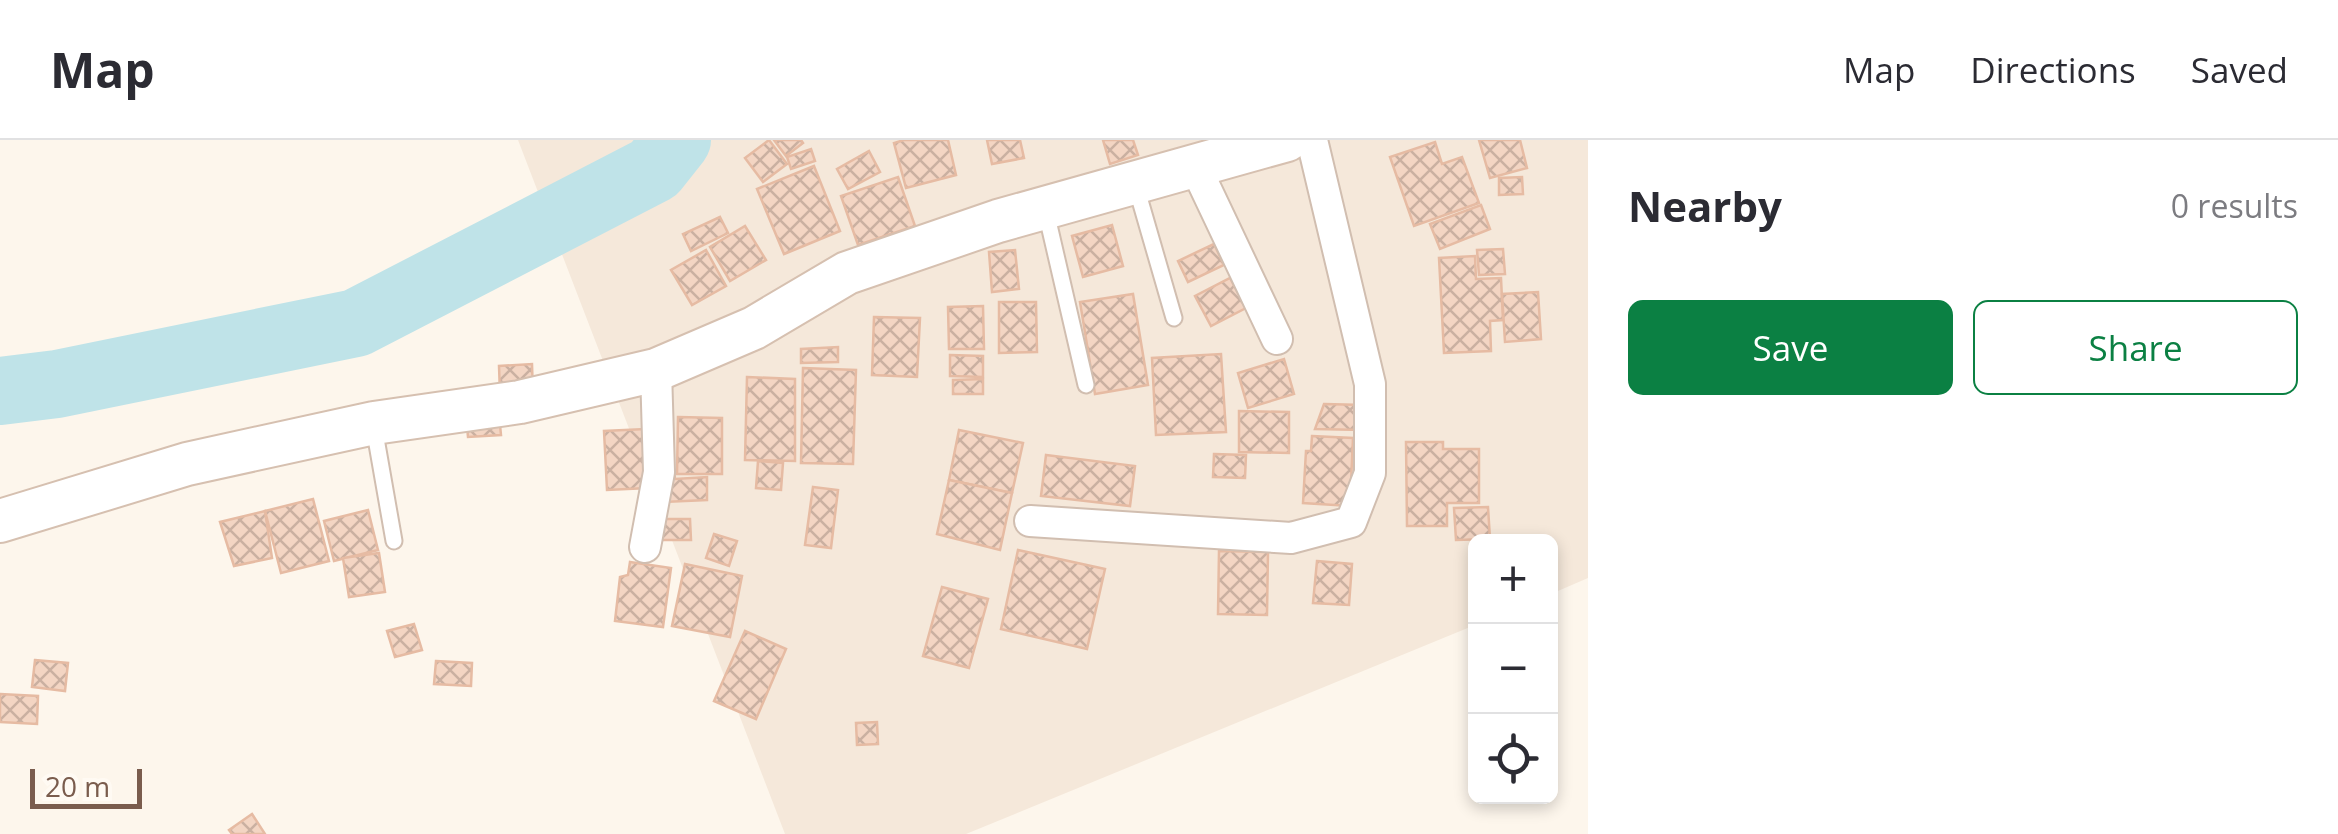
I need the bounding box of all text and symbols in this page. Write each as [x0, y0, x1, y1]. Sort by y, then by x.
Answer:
text: Map [50, 37, 155, 102]
text: Map [1843, 46, 1915, 93]
text: Directions [1970, 46, 2136, 93]
text: Saved [2191, 46, 2288, 93]
text: Nearby [1628, 177, 1782, 234]
text: 0 results [2171, 184, 2298, 227]
button: Save [1628, 300, 1953, 395]
button: Share [1973, 300, 2298, 395]
map controls [1468, 534, 1558, 804]
button: + [1468, 534, 1558, 624]
button: − [1468, 624, 1558, 714]
button: locate [1468, 714, 1558, 804]
scale bar [30, 764, 142, 808]
text: 20 m [45, 767, 110, 805]

